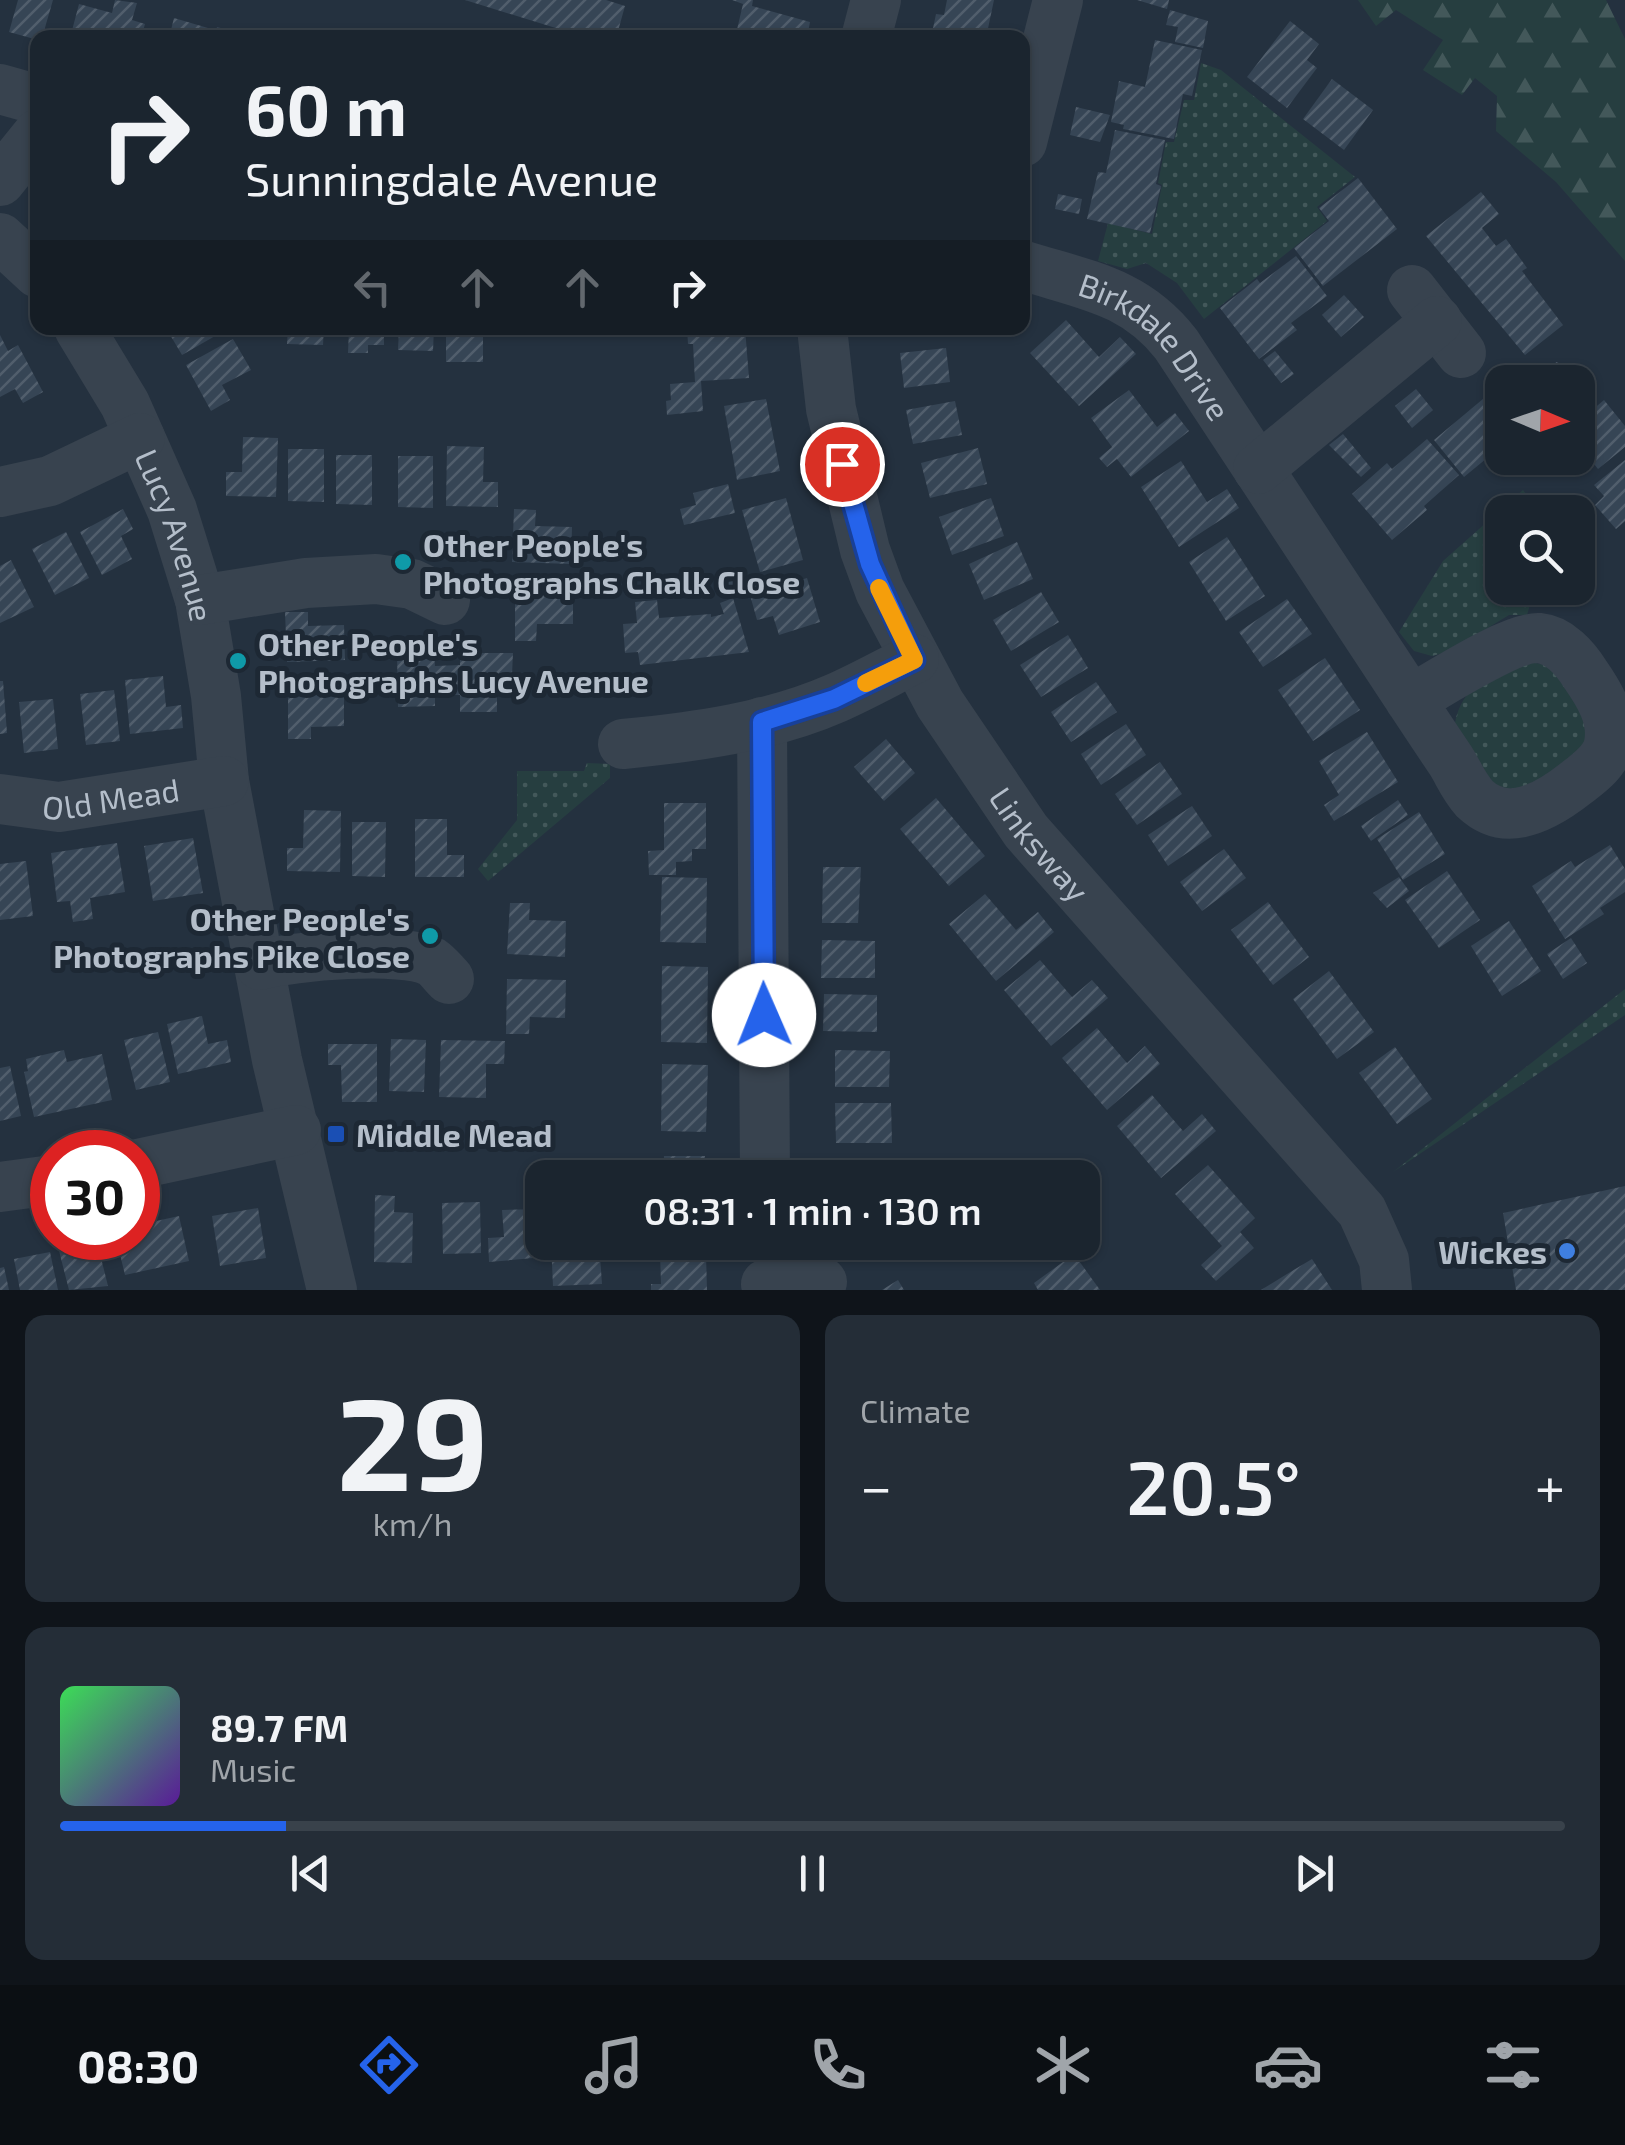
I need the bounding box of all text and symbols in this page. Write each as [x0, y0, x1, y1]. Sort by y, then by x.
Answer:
text: 60 m [245, 66, 407, 150]
icon: right [80, 70, 210, 200]
text: Sunningdale Avenue [245, 151, 658, 205]
icon: left [345, 260, 400, 315]
icon: ahead [450, 260, 505, 315]
icon: ahead [555, 260, 610, 315]
icon: right [660, 260, 715, 315]
street label: Birkdale Drive [1074, 264, 1239, 427]
north arrow [1485, 365, 1595, 475]
map controls [1485, 365, 1595, 605]
pin [800, 422, 885, 507]
icon: arrive [815, 437, 870, 492]
street label: Lucy Avenue [128, 443, 222, 624]
button: search [1485, 495, 1595, 605]
place label: Other People's Photographs Chalk Close [423, 525, 800, 600]
marker: Other People's Photographs Chalk Close [392, 551, 414, 573]
place label: Other People's Photographs Lucy Avenue [258, 624, 649, 700]
marker: Other People's Photographs Lucy Avenue [227, 650, 249, 672]
street label: Old Mead [40, 769, 182, 827]
street label: Linksway [982, 779, 1098, 909]
place label: Other People's Photographs Pike Close [53, 899, 410, 974]
marker: Other People's Photographs Pike Close [419, 925, 441, 947]
position arrow [712, 963, 816, 1067]
place label: Middle Mead [356, 1115, 552, 1153]
marker: Middle Mead [325, 1123, 347, 1145]
speed limit sign: 30 [30, 1130, 160, 1260]
text: 08:31 · 1 min · 130 m [643, 1187, 982, 1233]
place label: Wickes [1438, 1232, 1547, 1270]
marker: Wickes [1556, 1240, 1578, 1262]
text: 29 [336, 1361, 489, 1517]
text: Climate [860, 1391, 971, 1429]
text: 20.5° [1126, 1440, 1301, 1530]
text: − [860, 1452, 892, 1518]
text: + [1535, 1452, 1565, 1518]
text: km/h [373, 1504, 452, 1542]
text: 89.7 FM [210, 1704, 348, 1750]
text: Music [210, 1750, 296, 1788]
icon: previous [283, 1846, 338, 1901]
icon: pause [785, 1846, 840, 1901]
icon: next [1287, 1846, 1342, 1901]
icon: directions [354, 2030, 424, 2100]
icon: music [579, 2030, 649, 2100]
icon: phone [803, 2030, 873, 2100]
icon: climate [1028, 2030, 1098, 2100]
icon: car [1253, 2030, 1323, 2100]
icon: filters [1478, 2030, 1548, 2100]
text: 08:30 [77, 2038, 199, 2092]

